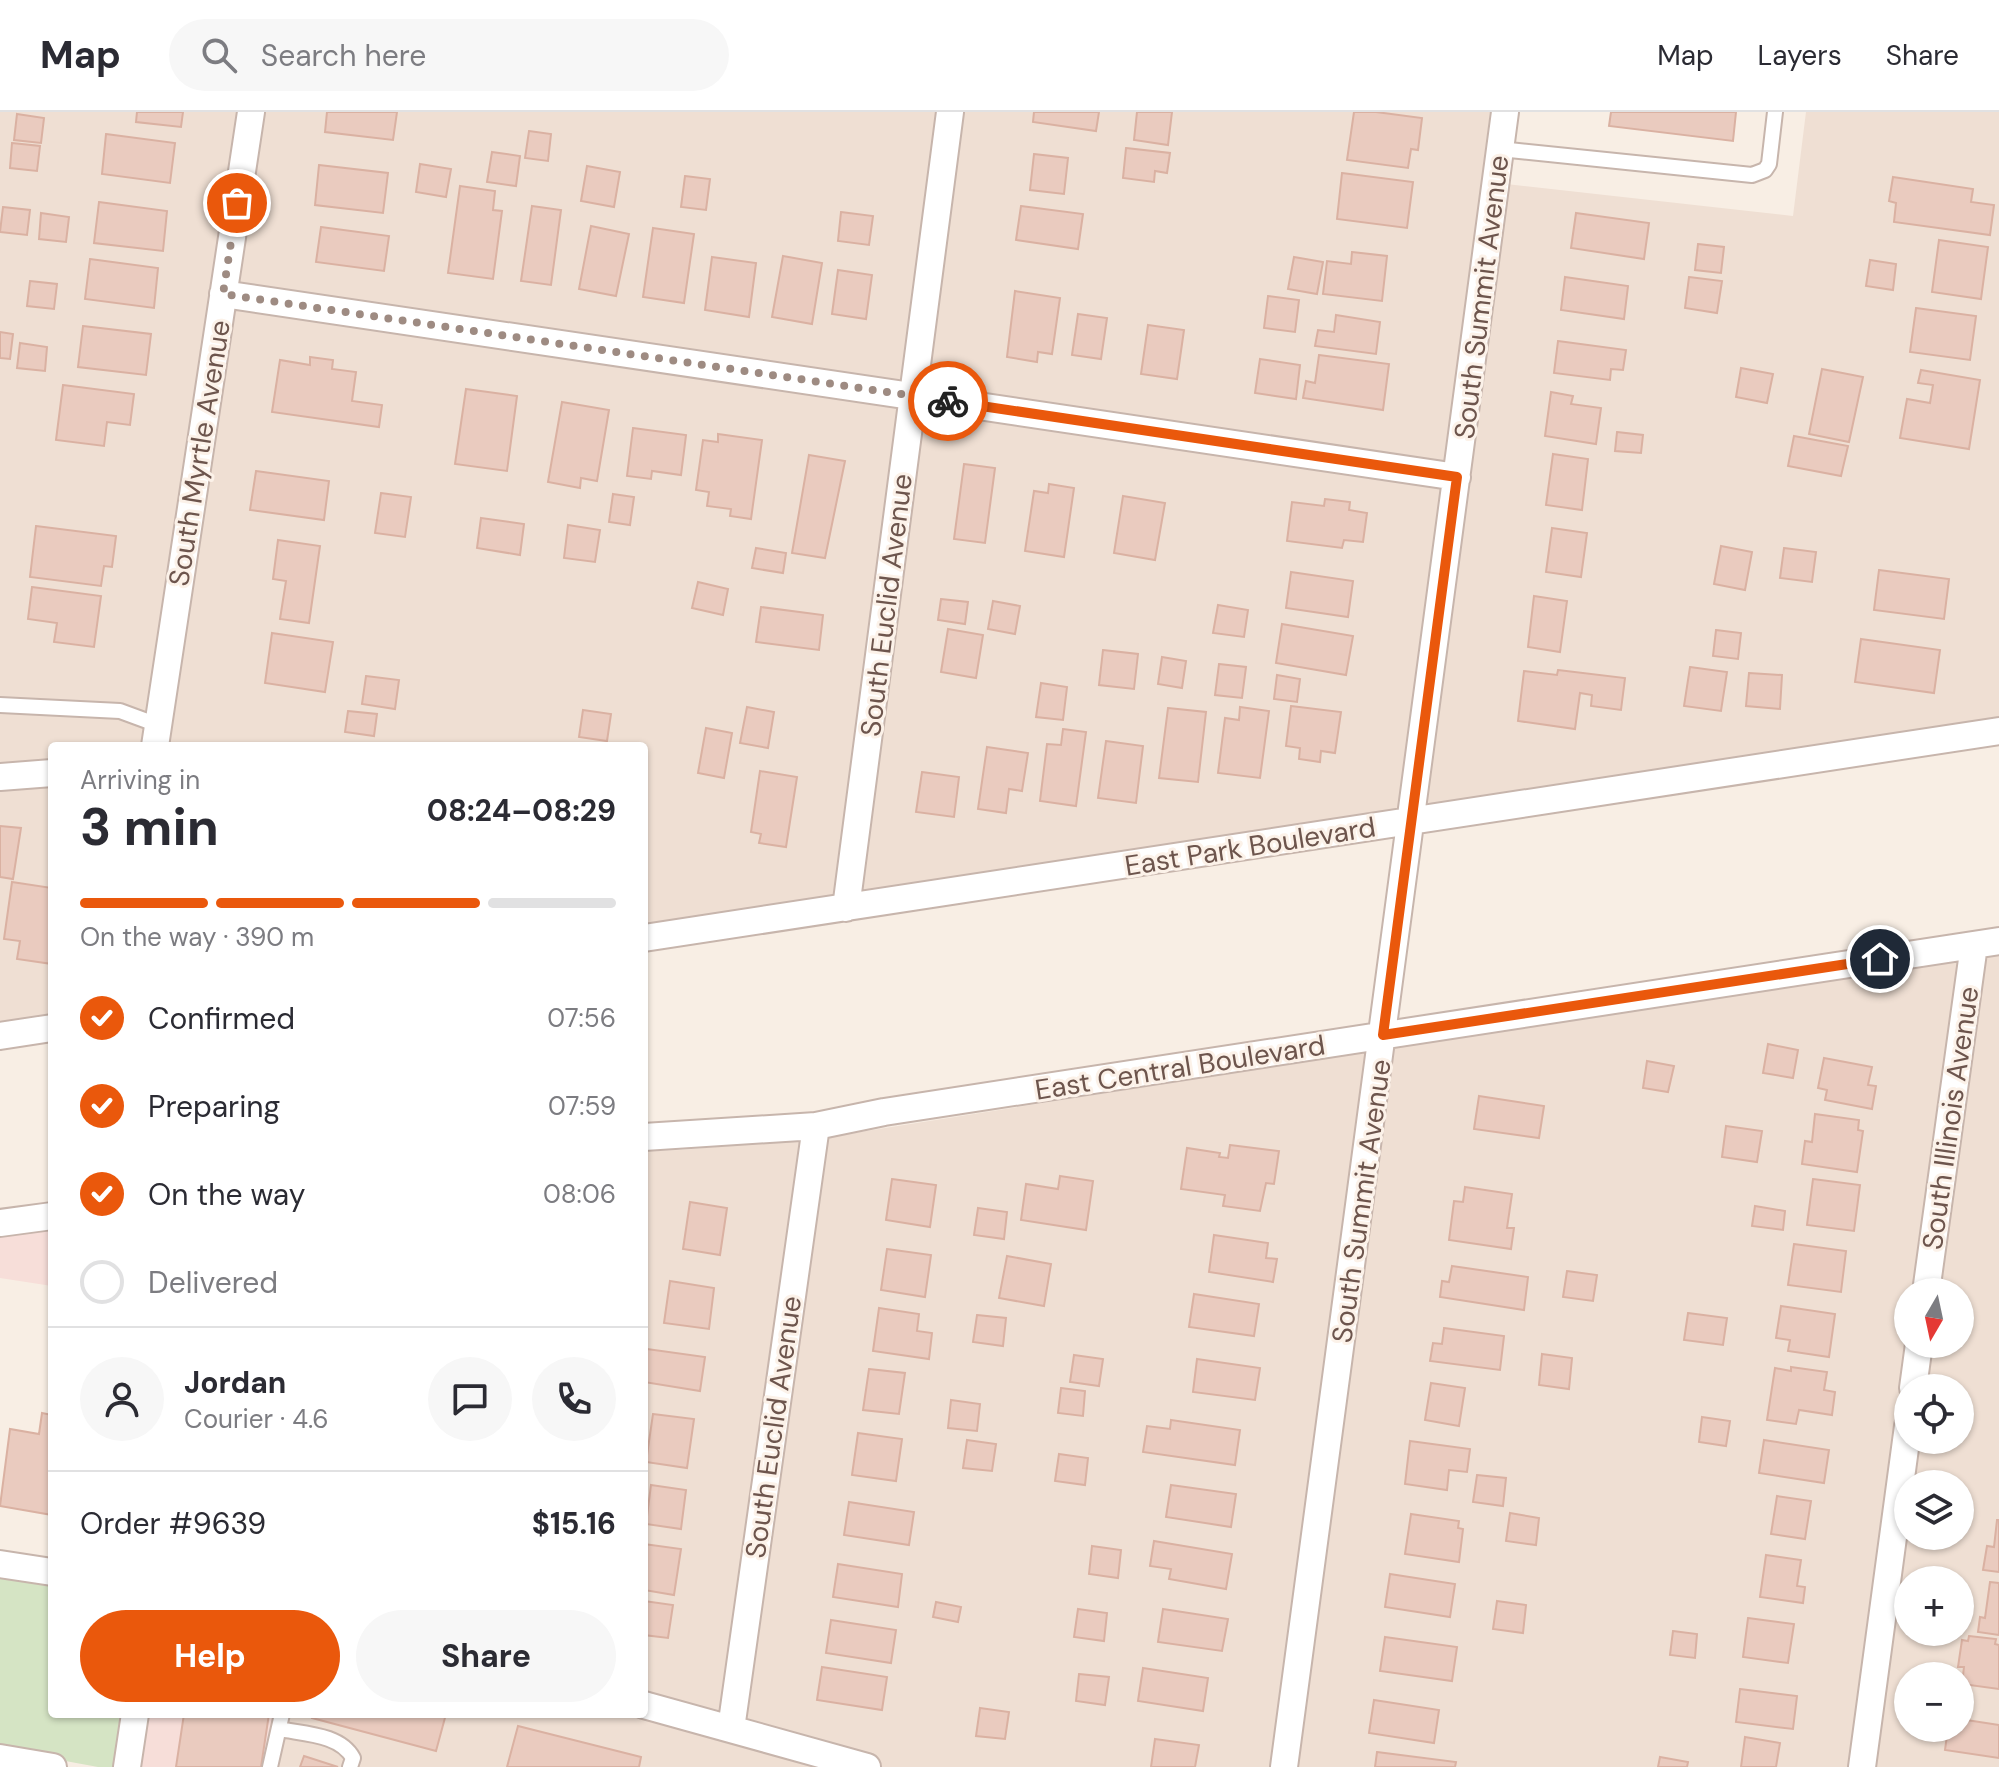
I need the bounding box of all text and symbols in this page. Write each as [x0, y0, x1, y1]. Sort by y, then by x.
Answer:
search box [169, 19, 729, 91]
text: Map [40, 30, 121, 80]
icon: search [197, 33, 241, 77]
text: Search here [261, 36, 426, 75]
text: Map [1657, 37, 1714, 74]
text: Layers [1758, 37, 1842, 74]
text: Share [1886, 37, 1959, 74]
street label: South Summit Avenue [1446, 153, 1517, 441]
pin [203, 169, 271, 237]
icon: bag [215, 181, 259, 225]
street label: South Myrtle Avenue [160, 318, 239, 589]
courier [908, 361, 988, 441]
icon: bike [926, 379, 970, 423]
street label: South Euclid Avenue [852, 472, 921, 739]
text: Arriving in [80, 763, 200, 797]
text: 08:24–08:29 [427, 791, 616, 830]
text: 3 min [80, 793, 219, 861]
street label: East Park Boulevard [1122, 808, 1378, 885]
text: On the way · 390 m [80, 920, 314, 954]
pin [1846, 925, 1914, 993]
icon: home [1858, 937, 1902, 981]
street label: South Illinois Avenue [1914, 984, 1987, 1252]
icon: check [80, 996, 124, 1040]
text: Confirmed [148, 999, 295, 1038]
text: 07:56 [547, 1001, 616, 1035]
street label: East Central Boulevard [1032, 1026, 1328, 1109]
street label: South Summit Avenue [1323, 1057, 1400, 1345]
icon: check [80, 1084, 124, 1128]
text: Preparing [148, 1087, 280, 1126]
text: 07:59 [548, 1089, 616, 1123]
icon: check [80, 1172, 124, 1216]
text: On the way [148, 1175, 305, 1214]
text: 08:06 [543, 1177, 616, 1211]
text: Delivered [148, 1263, 278, 1302]
north arrow [1894, 1278, 1974, 1358]
map controls [1894, 1278, 1974, 1742]
street label: South Euclid Avenue [737, 1294, 810, 1561]
button: person [80, 1357, 164, 1441]
button: chat [428, 1357, 512, 1441]
button: phone [532, 1357, 616, 1441]
text: Jordan [184, 1363, 286, 1402]
button: locate [1894, 1374, 1974, 1454]
text: Courier · 4.6 [184, 1402, 329, 1436]
button: layers [1894, 1470, 1974, 1550]
text: Order #9639 [80, 1504, 266, 1543]
text: $15.16 [532, 1504, 616, 1543]
button: + [1894, 1566, 1974, 1646]
button: Help [80, 1610, 340, 1702]
button: Share [356, 1610, 616, 1702]
button: − [1894, 1662, 1974, 1742]

